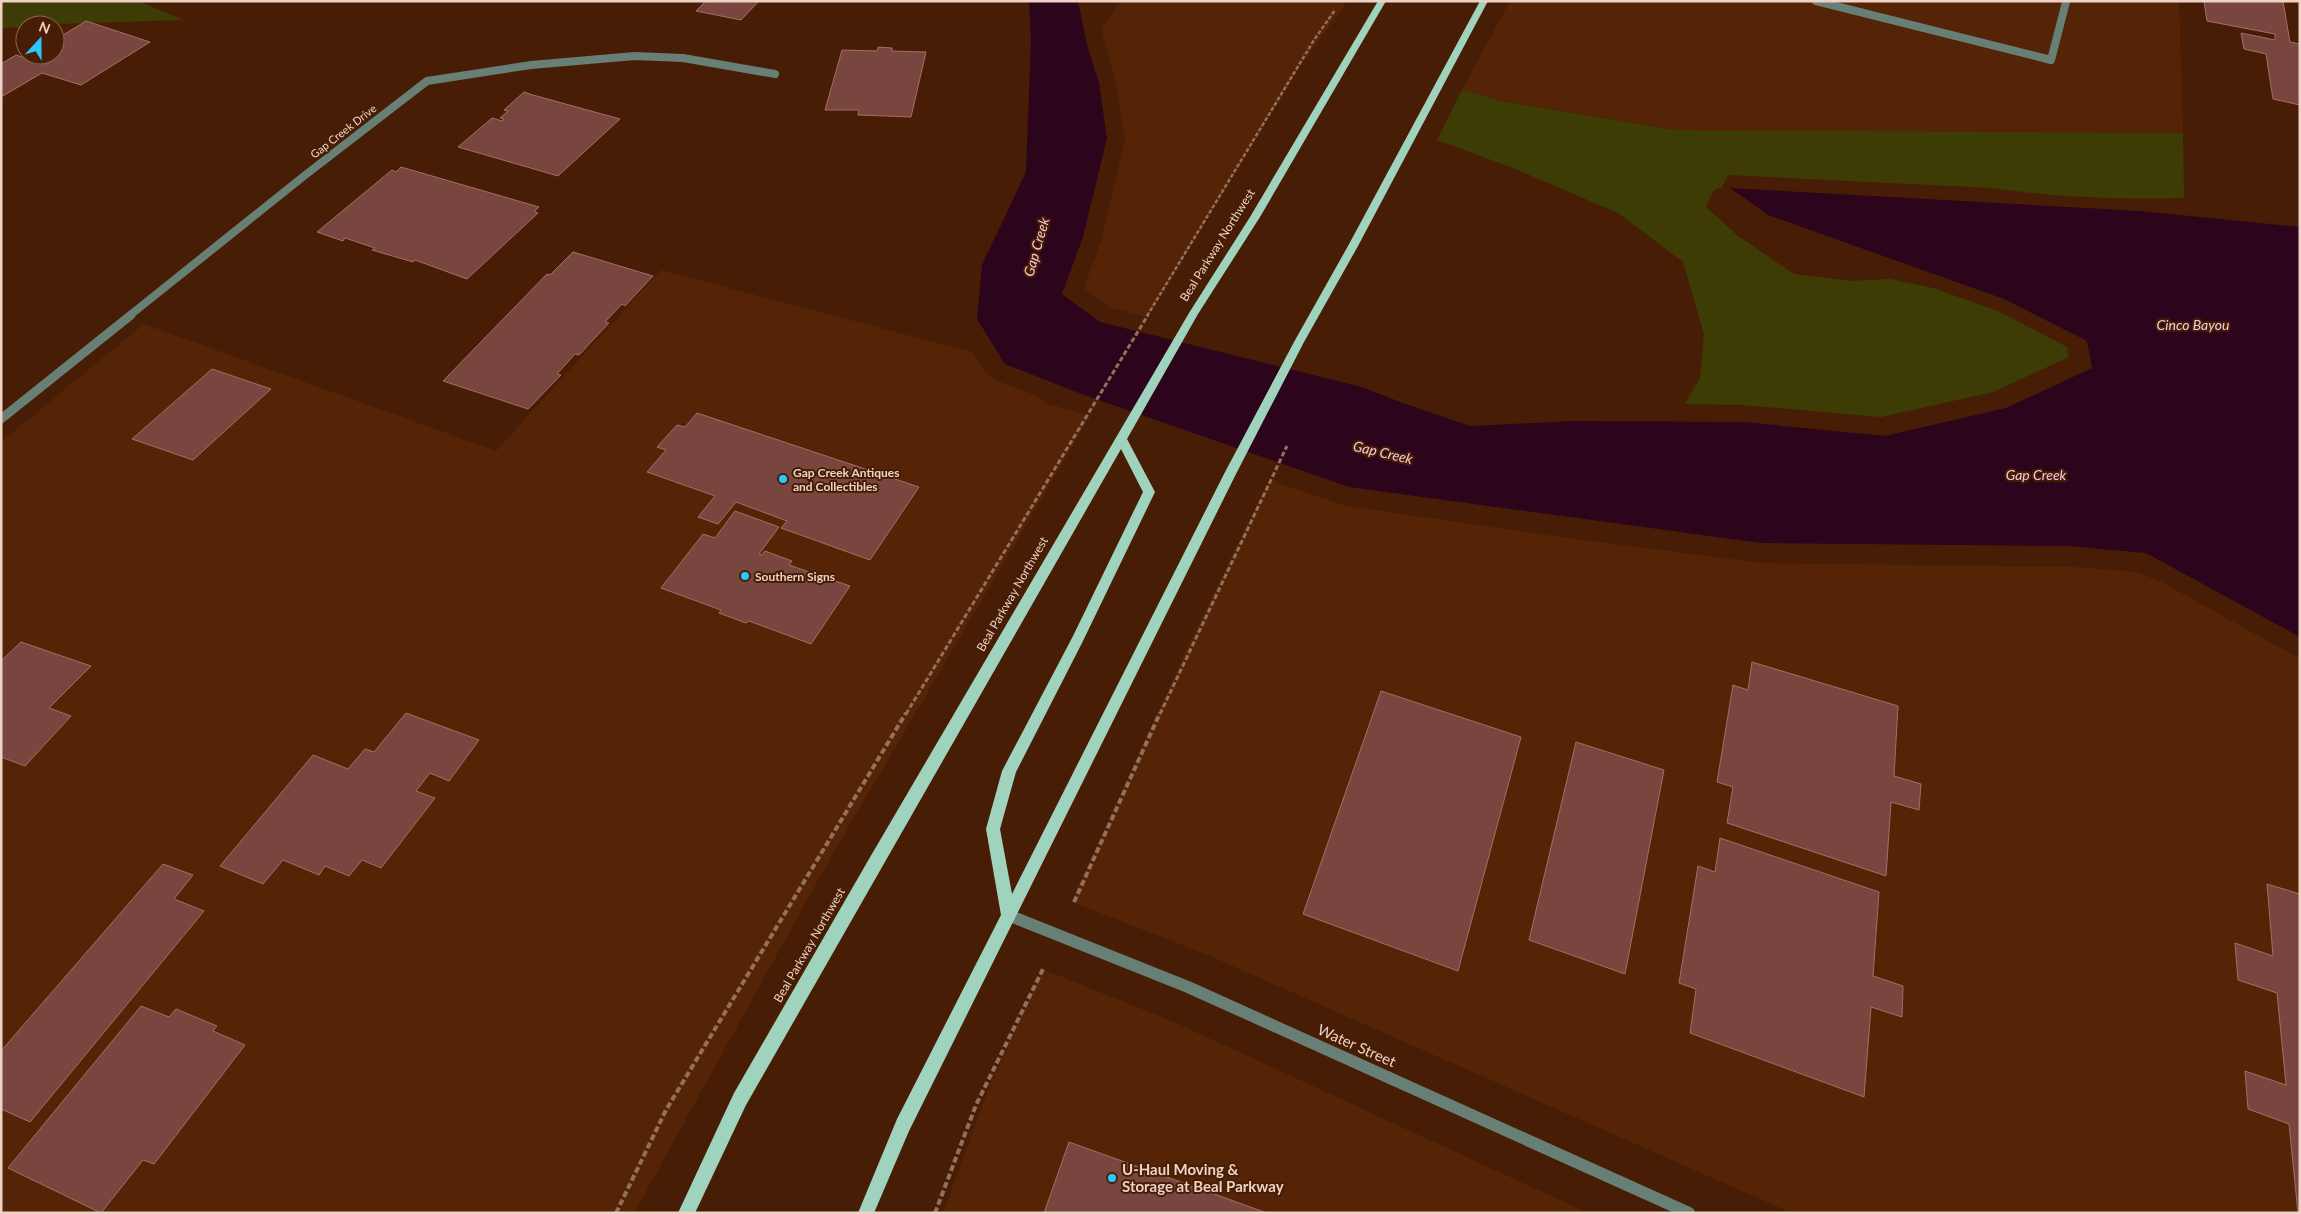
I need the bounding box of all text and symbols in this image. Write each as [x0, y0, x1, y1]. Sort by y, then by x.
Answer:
north arrow [15, 15, 65, 65]
text: N [37, 18, 53, 37]
street label: Gap Creek Drive [308, 101, 379, 161]
street label: Beal Parkway Northwest [1176, 185, 1258, 304]
water label: Gap Creek [1019, 215, 1053, 278]
water label: Cinco Bayou [2157, 316, 2229, 333]
water label: Gap Creek [1352, 437, 1415, 467]
place label: Gap Creek Antiques and Collectibles [793, 465, 899, 494]
water label: Gap Creek [2006, 466, 2067, 483]
marker: Gap Creek Antiques and Collectibles [777, 473, 789, 485]
street label: Beal Parkway Northwest [973, 533, 1051, 654]
place label: Southern Signs [755, 569, 835, 584]
marker: Southern Signs [739, 570, 751, 582]
street label: Beal Parkway Northwest [770, 884, 848, 1005]
street label: Water Street [1315, 1020, 1399, 1071]
place label: U-Haul Moving & Storage at Beal Parkway [1122, 1160, 1284, 1195]
marker: U-Haul Moving & Storage at Beal Parkway [1106, 1172, 1118, 1184]

